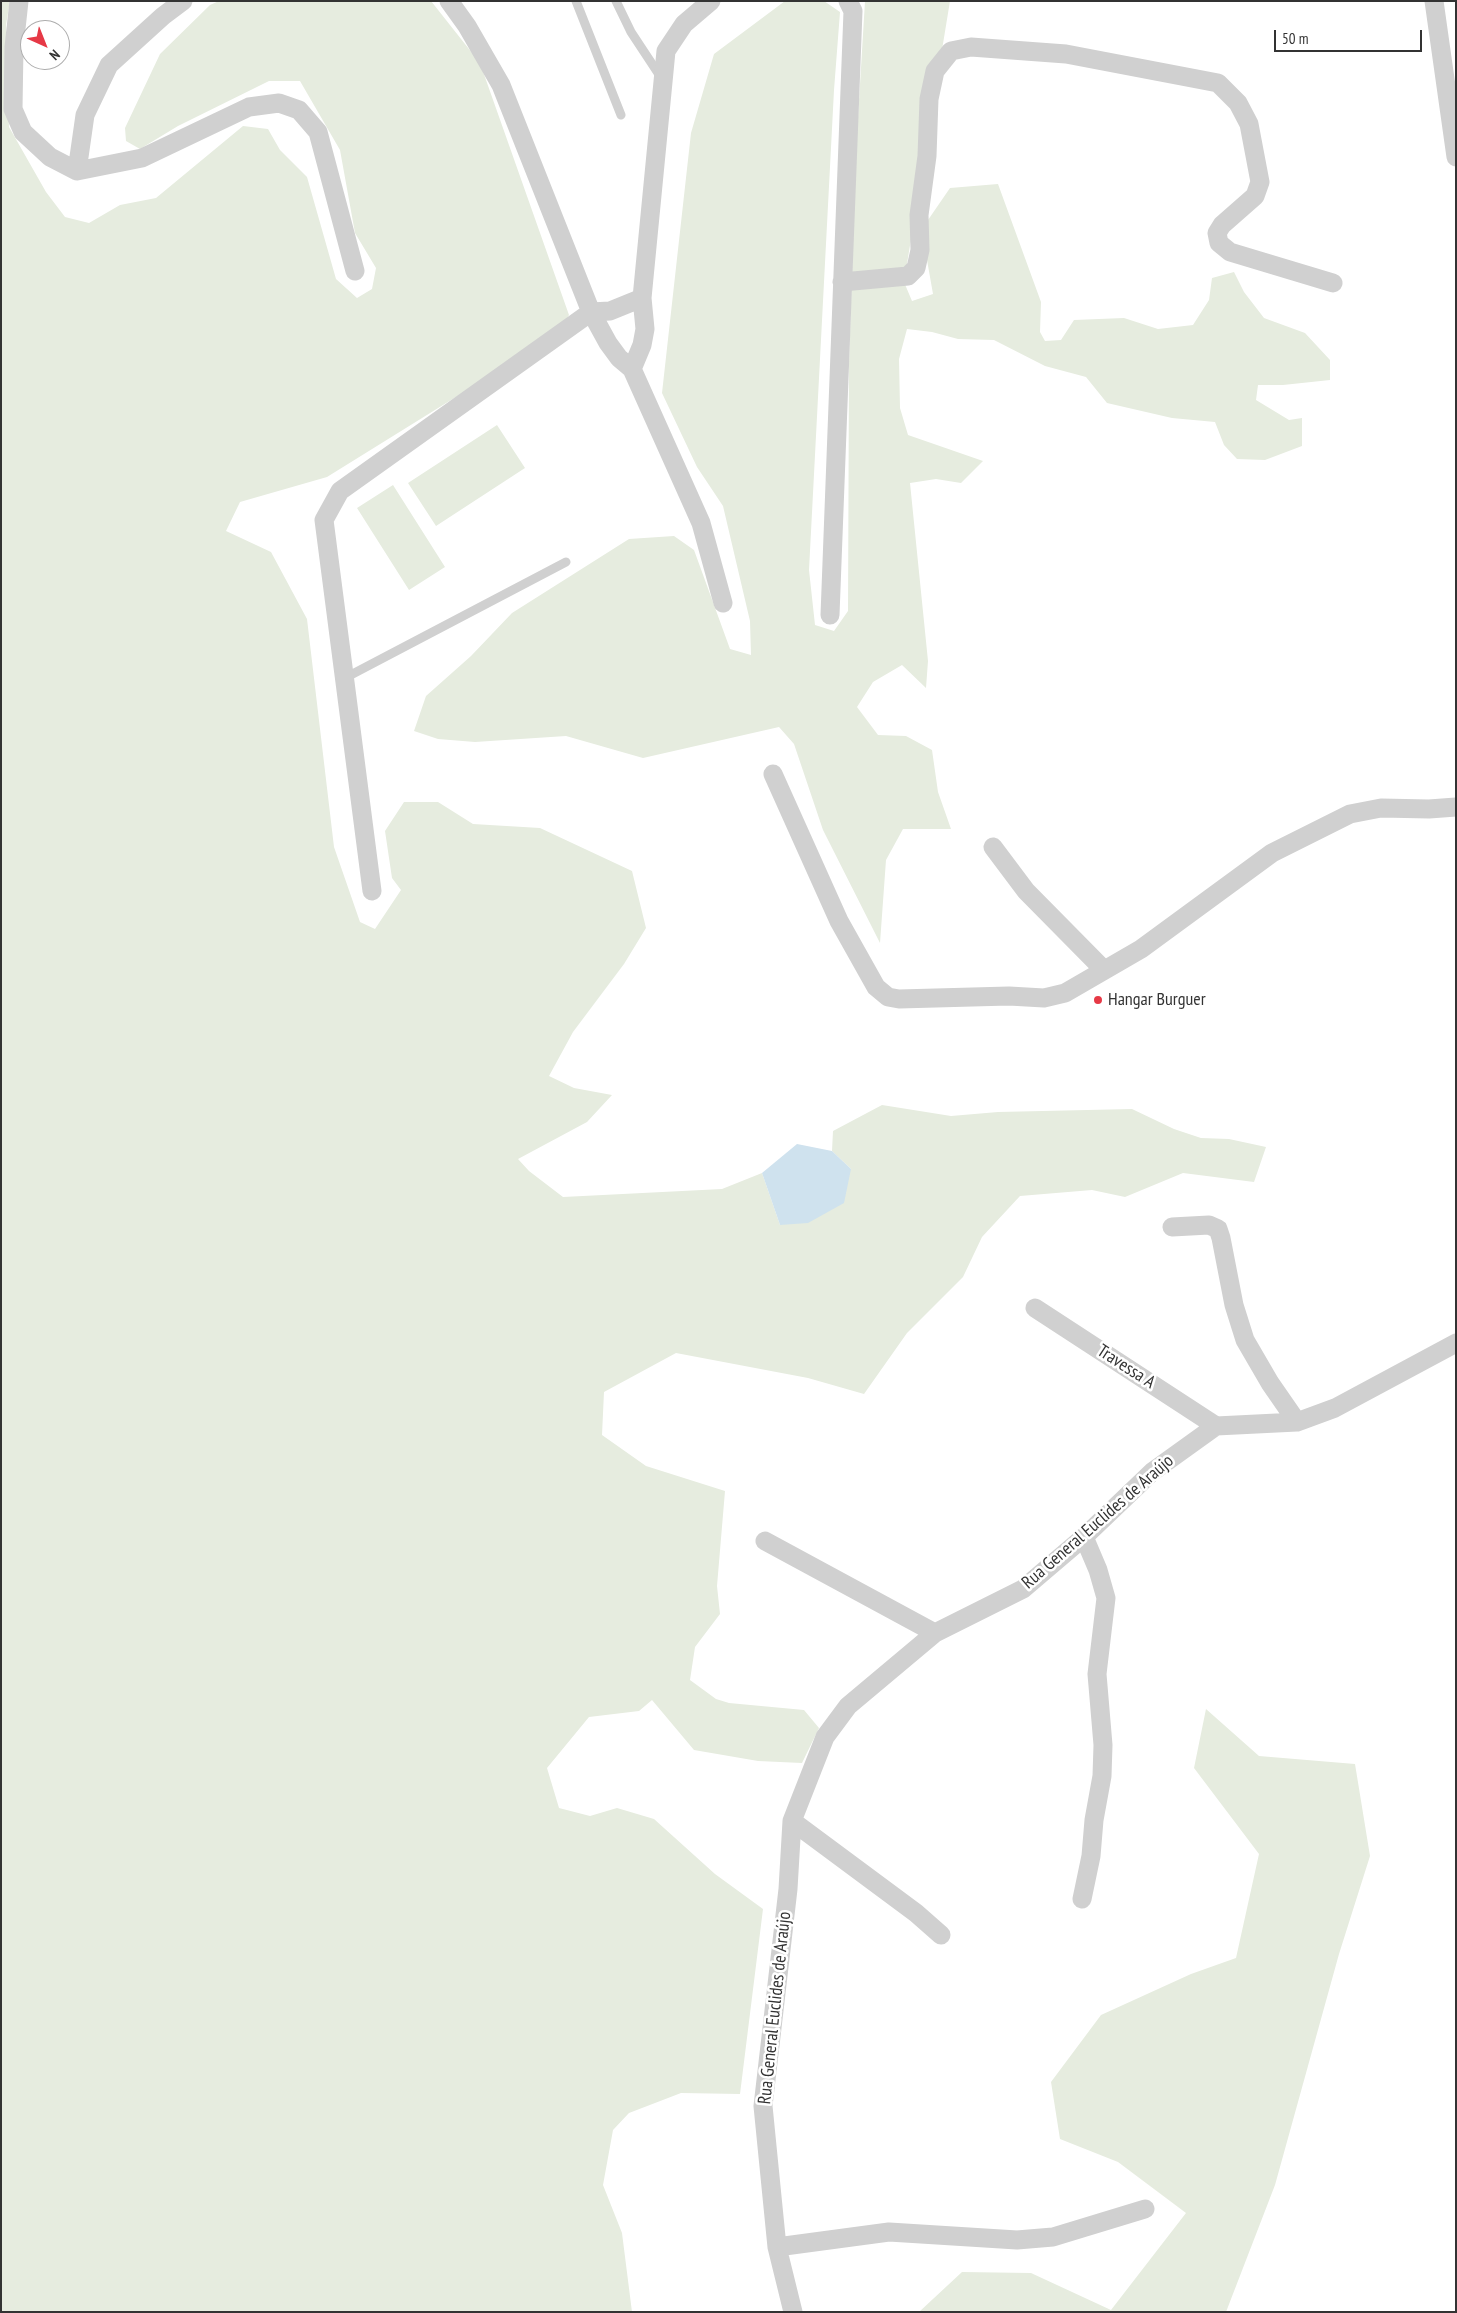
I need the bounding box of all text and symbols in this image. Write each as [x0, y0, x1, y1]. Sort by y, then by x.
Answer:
north arrow [20, 20, 70, 70]
scale bar [1277, 20, 1424, 52]
text: 50 m [1282, 29, 1308, 48]
text: N [46, 46, 64, 64]
place label: Hangar Burguer [1108, 989, 1206, 1011]
marker: Hangar Burguer [1092, 994, 1104, 1006]
street label: Travessa A [1093, 1340, 1159, 1394]
street label: Rua General Euclides de Araújo [1018, 1450, 1178, 1594]
street label: Rua General Euclides de Araújo [754, 1911, 796, 2105]

